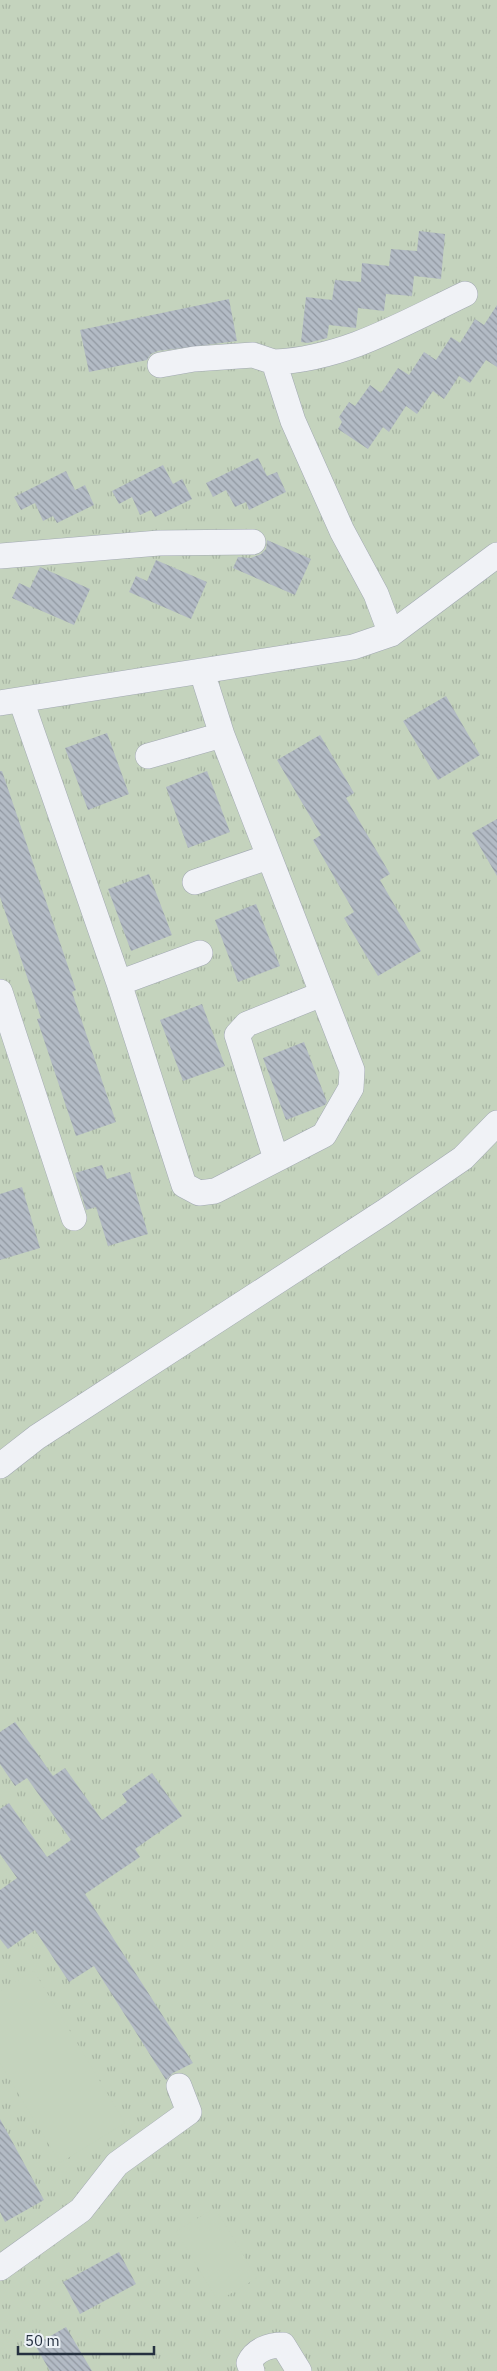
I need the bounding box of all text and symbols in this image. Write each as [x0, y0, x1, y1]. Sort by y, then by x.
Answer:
scale bar [18, 2324, 154, 2356]
text: 50 m [25, 2331, 60, 2350]

